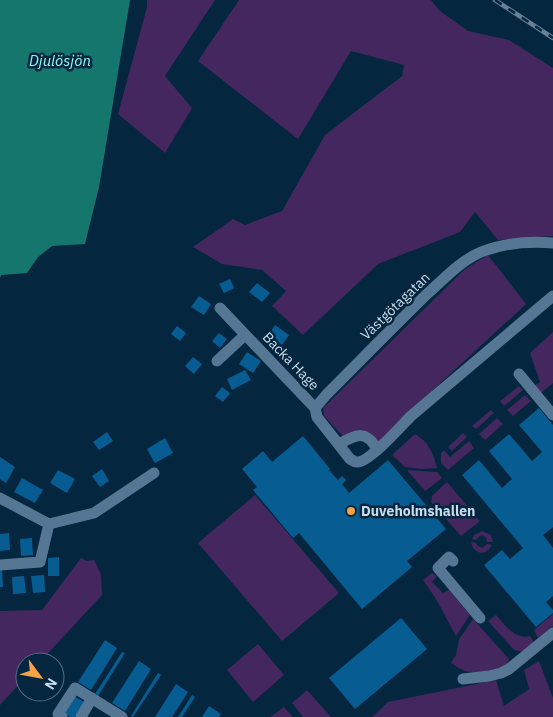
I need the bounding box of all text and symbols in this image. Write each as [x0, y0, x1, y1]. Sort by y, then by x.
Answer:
water label: Djulösjön [29, 51, 91, 70]
street label: Västgötagatan [356, 268, 434, 344]
street label: Backa Hage [259, 328, 323, 394]
place label: Duveholmshallen [361, 502, 475, 520]
marker: Duveholmshallen [345, 505, 357, 517]
north arrow [15, 652, 65, 702]
text: N [41, 675, 61, 693]

